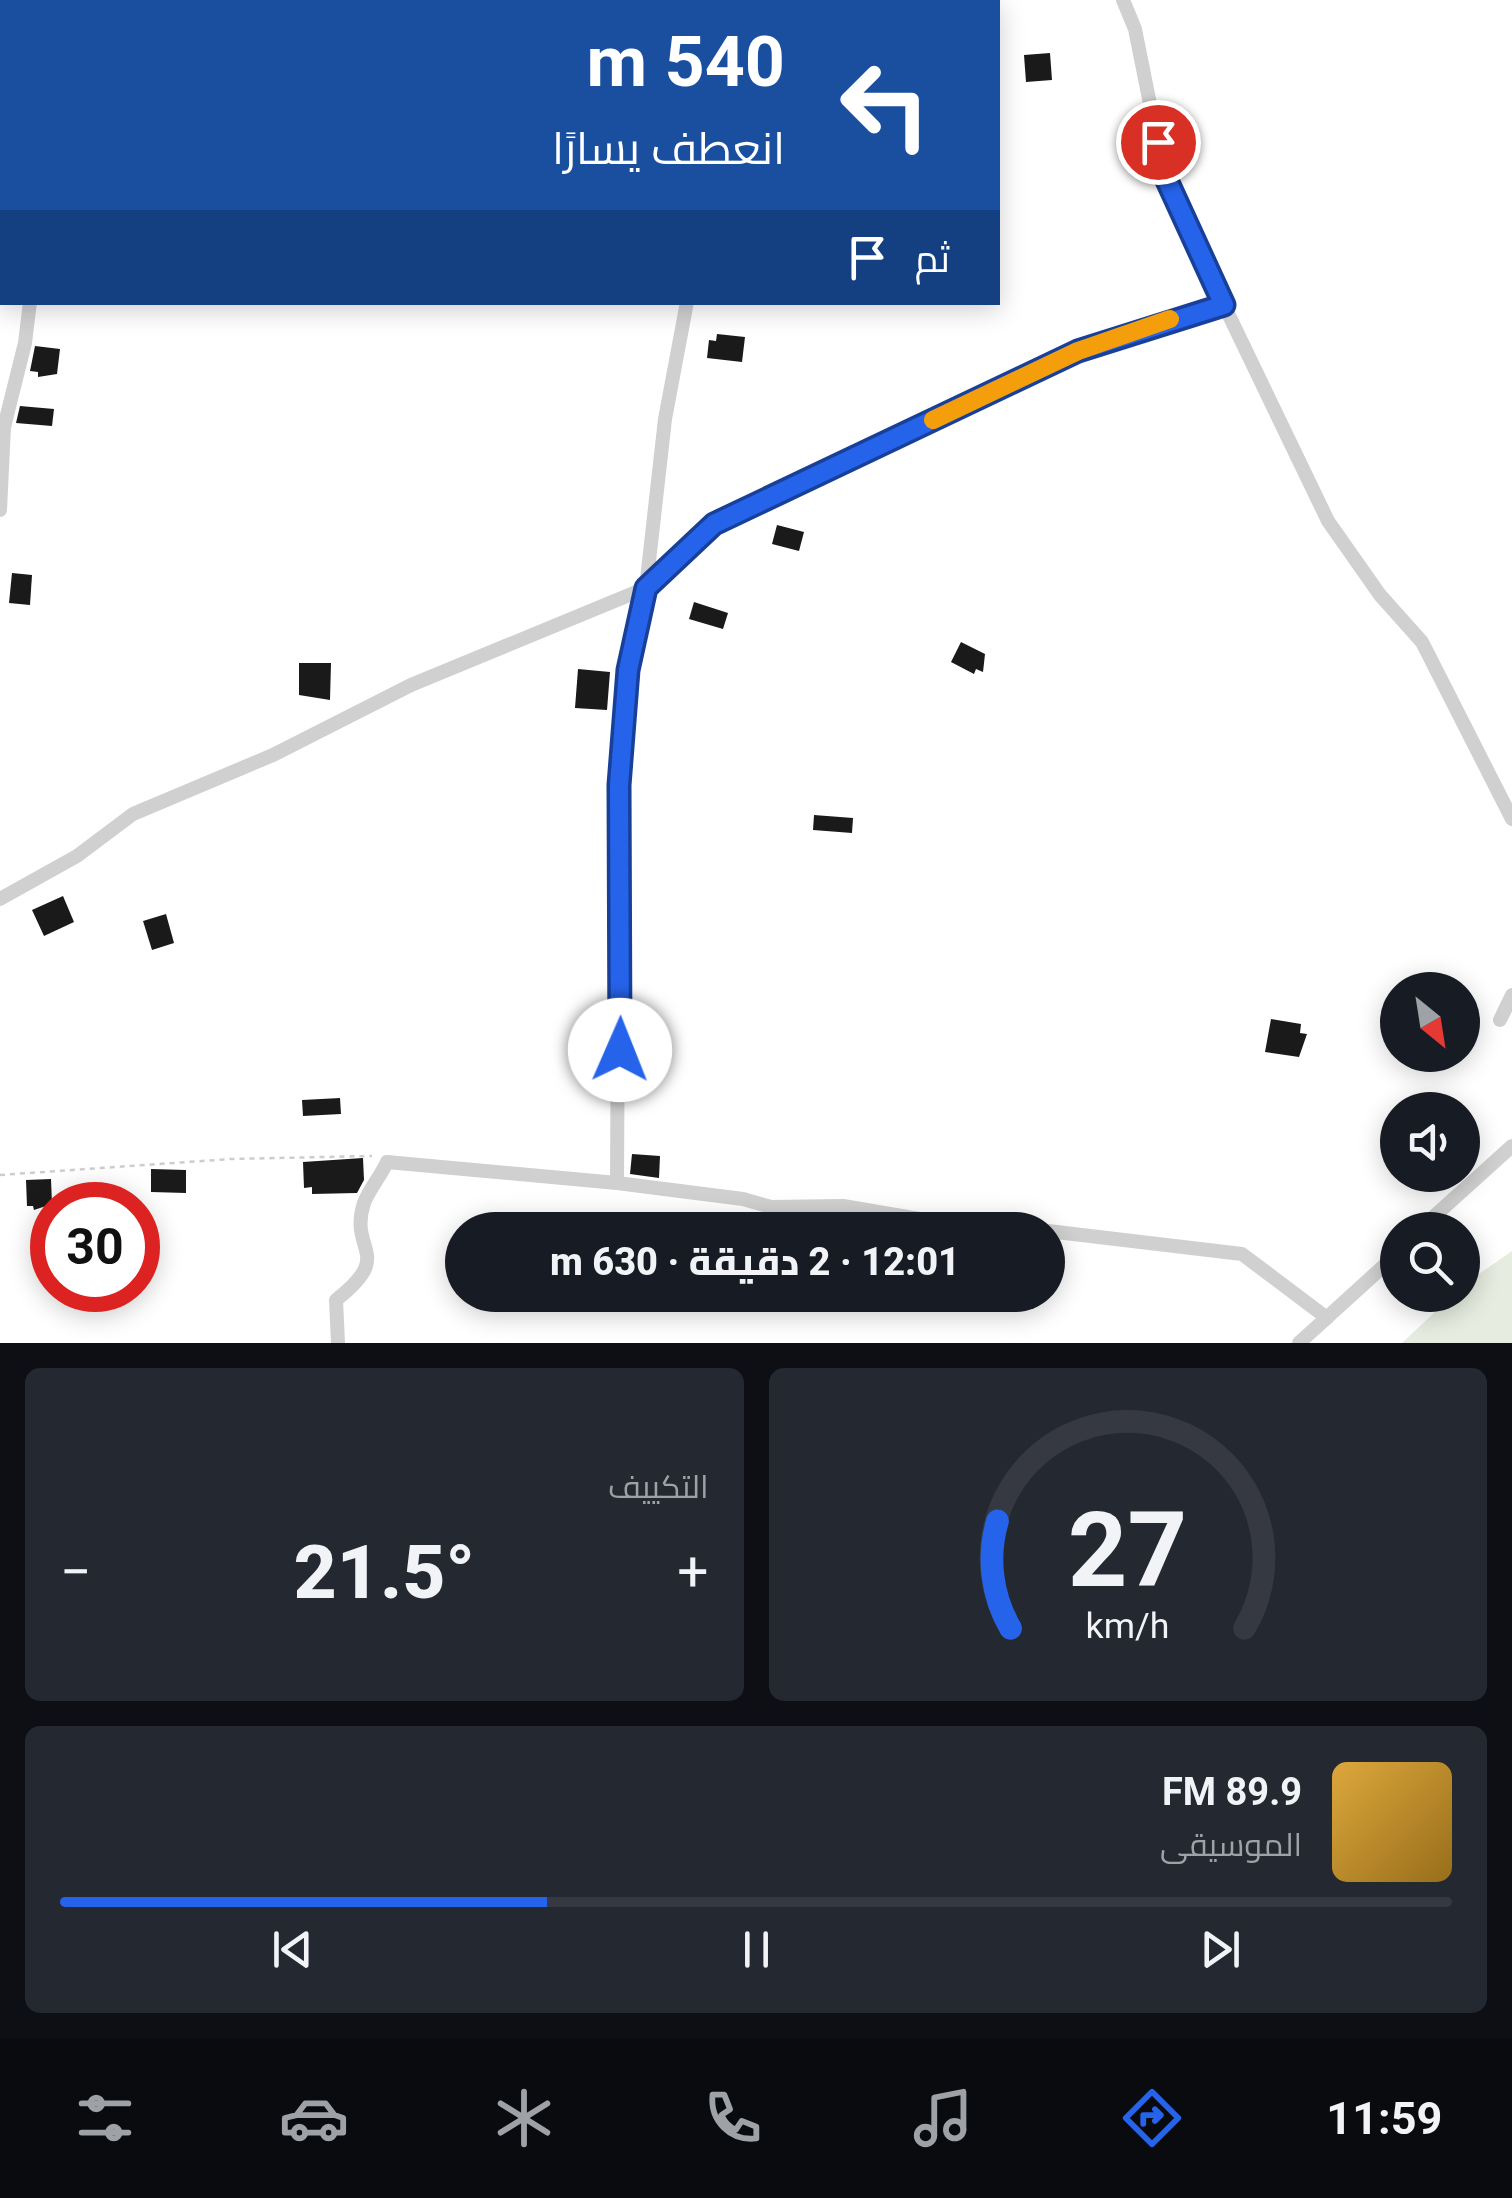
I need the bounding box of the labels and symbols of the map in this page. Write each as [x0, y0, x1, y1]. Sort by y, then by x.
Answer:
pin [1116, 100, 1201, 185]
north arrow [1380, 972, 1480, 1072]
position arrow [568, 998, 672, 1102]
speed limit sign: 30 [30, 1182, 160, 1312]

